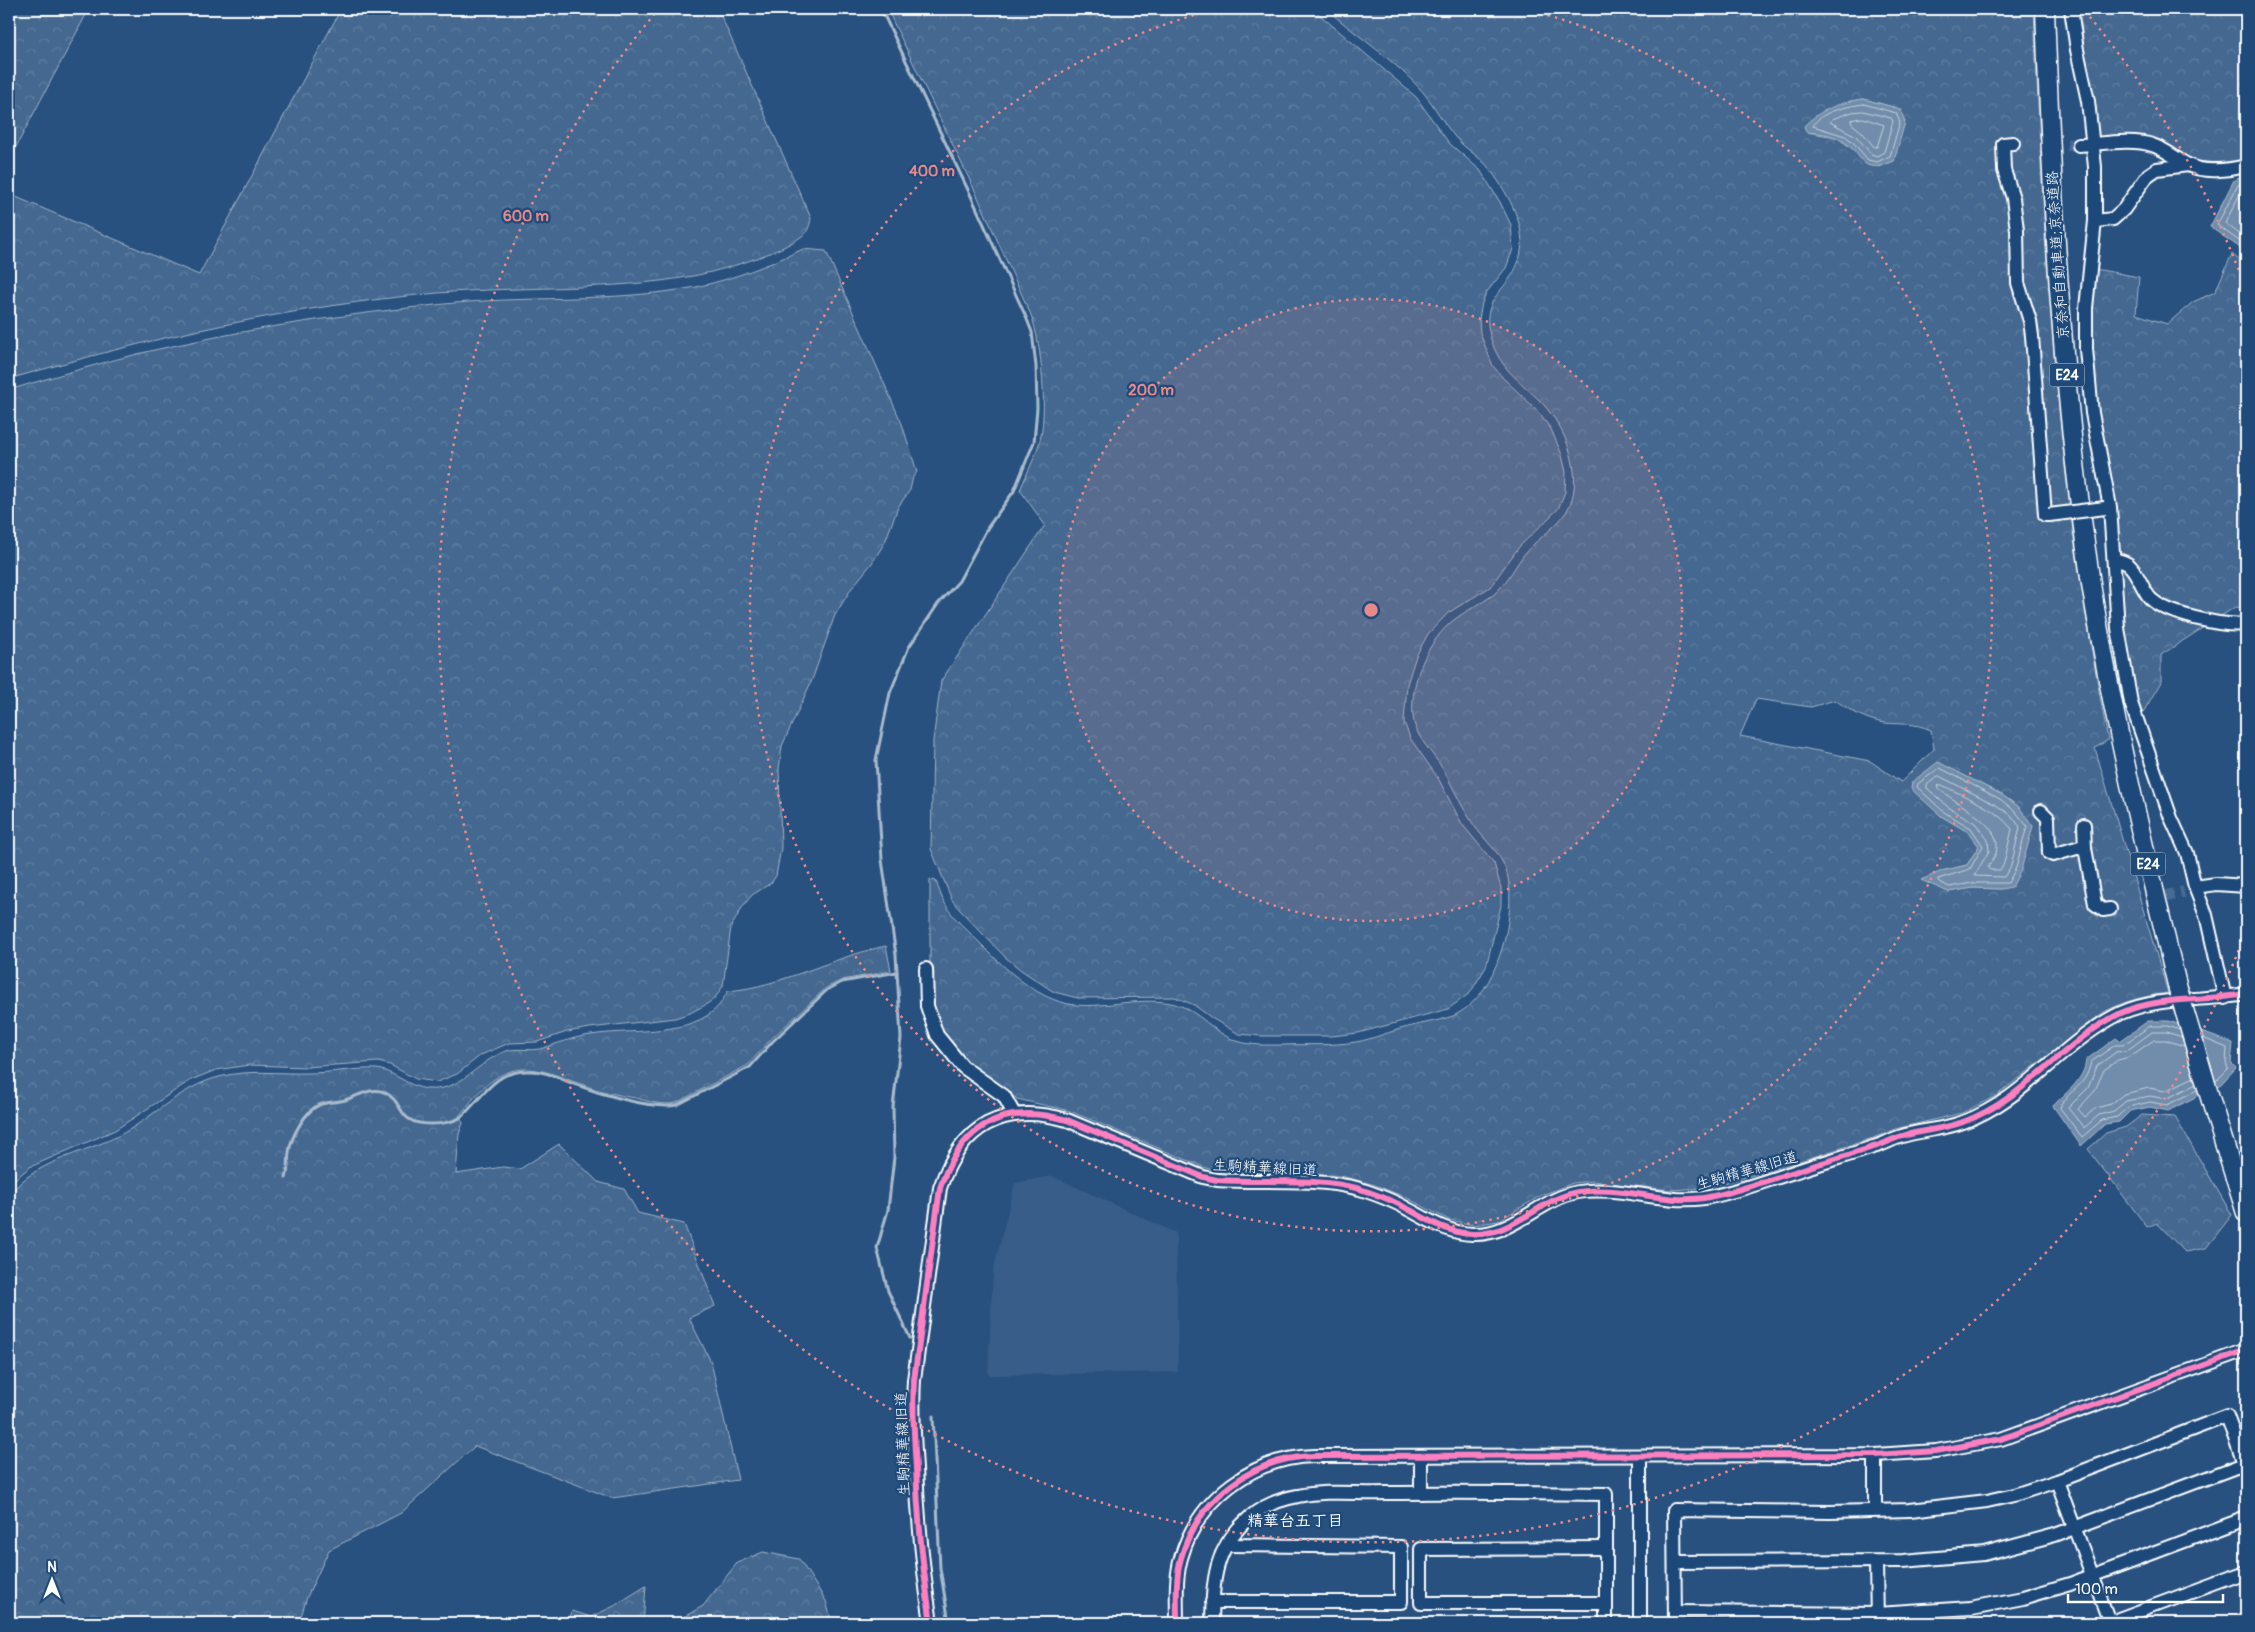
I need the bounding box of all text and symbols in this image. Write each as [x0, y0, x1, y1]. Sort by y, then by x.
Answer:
text: 400 m [909, 162, 955, 181]
street label: 京奈和自動車道;京奈道路 [2043, 170, 2073, 340]
text: 600 m [503, 207, 549, 226]
road number: E24 [2050, 364, 2084, 386]
text: 200 m [1128, 381, 1174, 400]
centre of rings [1362, 601, 1380, 619]
road number: E24 [2130, 852, 2166, 876]
street label: 生駒精華線旧道 [1694, 1147, 1800, 1195]
street label: 生駒精華線旧道 [1212, 1156, 1318, 1180]
street label: 生駒精華線旧道 [892, 1391, 914, 1497]
district label: 精華台五丁目 [1247, 1511, 1343, 1531]
north arrow [28, 1554, 78, 1604]
text: N [47, 1559, 57, 1576]
scale bar [2068, 1572, 2222, 1604]
text: 100 m [2075, 1580, 2118, 1599]

